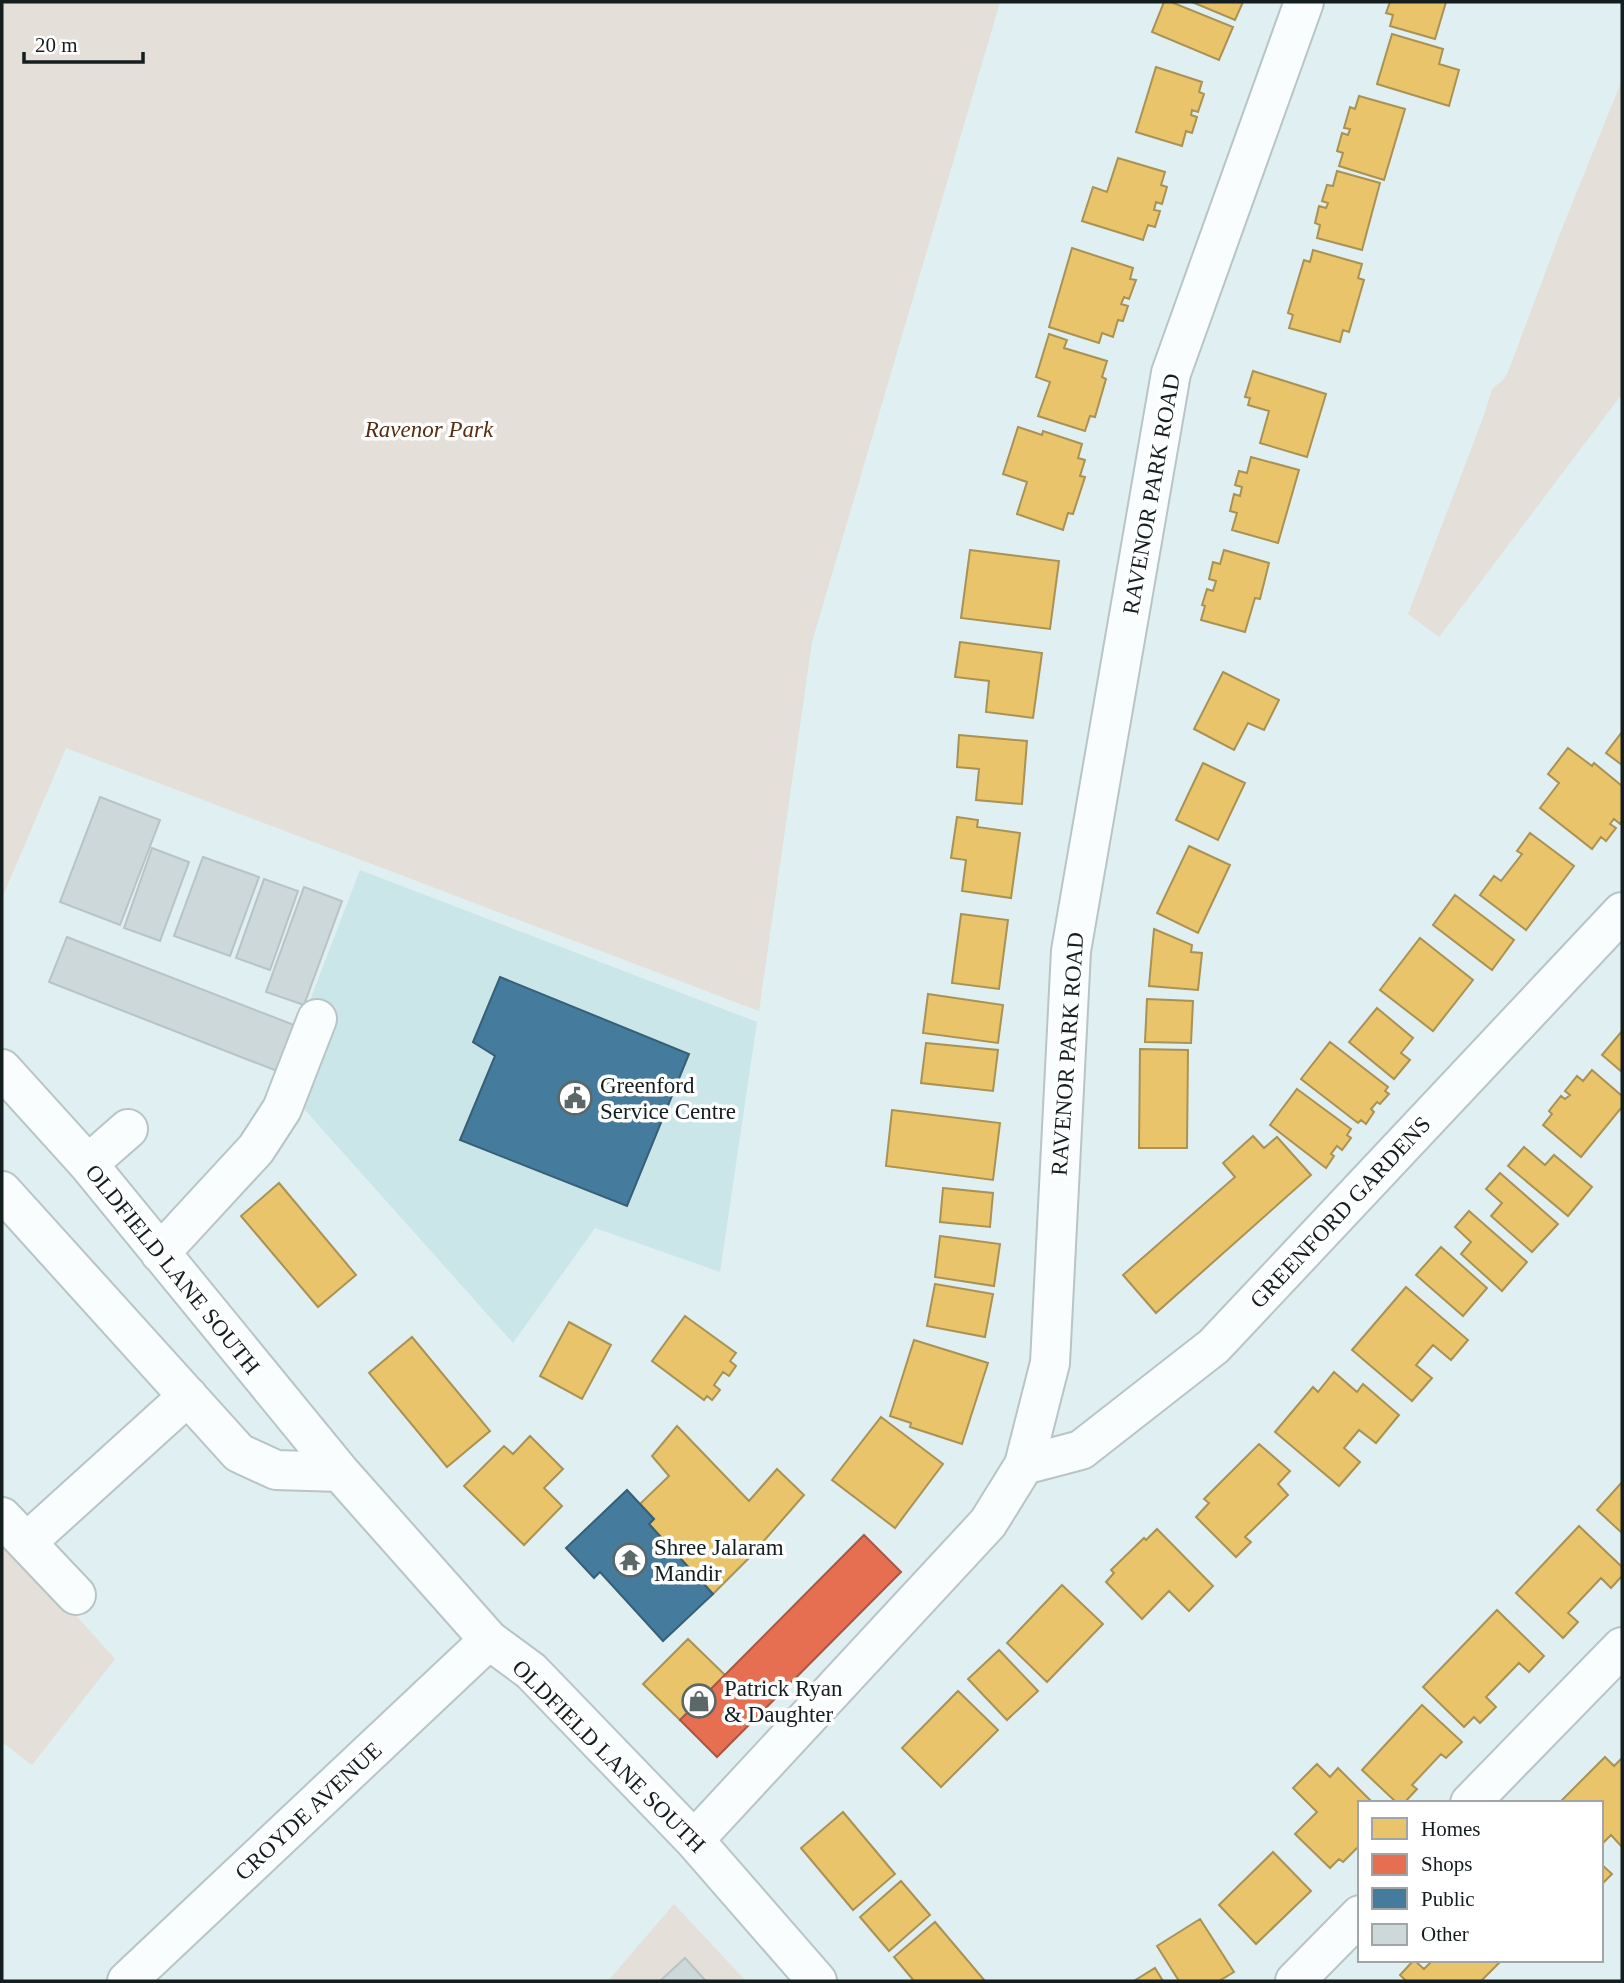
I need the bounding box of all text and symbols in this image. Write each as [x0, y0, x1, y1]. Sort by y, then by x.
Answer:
scale bar [24, 21, 144, 65]
text: 20 m [35, 33, 78, 57]
street label: RAVENOR PARK ROAD [1118, 372, 1185, 616]
park label: Ravenor Park [364, 417, 494, 442]
street label: RAVENOR PARK ROAD [1047, 931, 1088, 1177]
place label: Greenford Service Centre [600, 1073, 736, 1124]
public building icon: Greenford Service Centre [556, 1079, 594, 1117]
street label: GREENFORD GARDENS [1245, 1112, 1436, 1313]
street label: OLDFIELD LANE SOUTH [80, 1160, 265, 1379]
place label: Shree Jalaram Mandir [654, 1535, 784, 1586]
temple icon: Shree Jalaram Mandir [611, 1541, 649, 1579]
street label: OLDFIELD LANE SOUTH [507, 1655, 710, 1858]
place label: Patrick Ryan & Daughter [724, 1676, 843, 1727]
shop icon: Patrick Ryan & Daughter [680, 1682, 718, 1720]
street label: CROYDE AVENUE [230, 1737, 387, 1886]
legend [1358, 1801, 1603, 1962]
text: Homes [1421, 1817, 1481, 1841]
text: Shops [1421, 1852, 1472, 1876]
text: Public [1421, 1887, 1475, 1911]
text: Other [1421, 1922, 1469, 1946]

